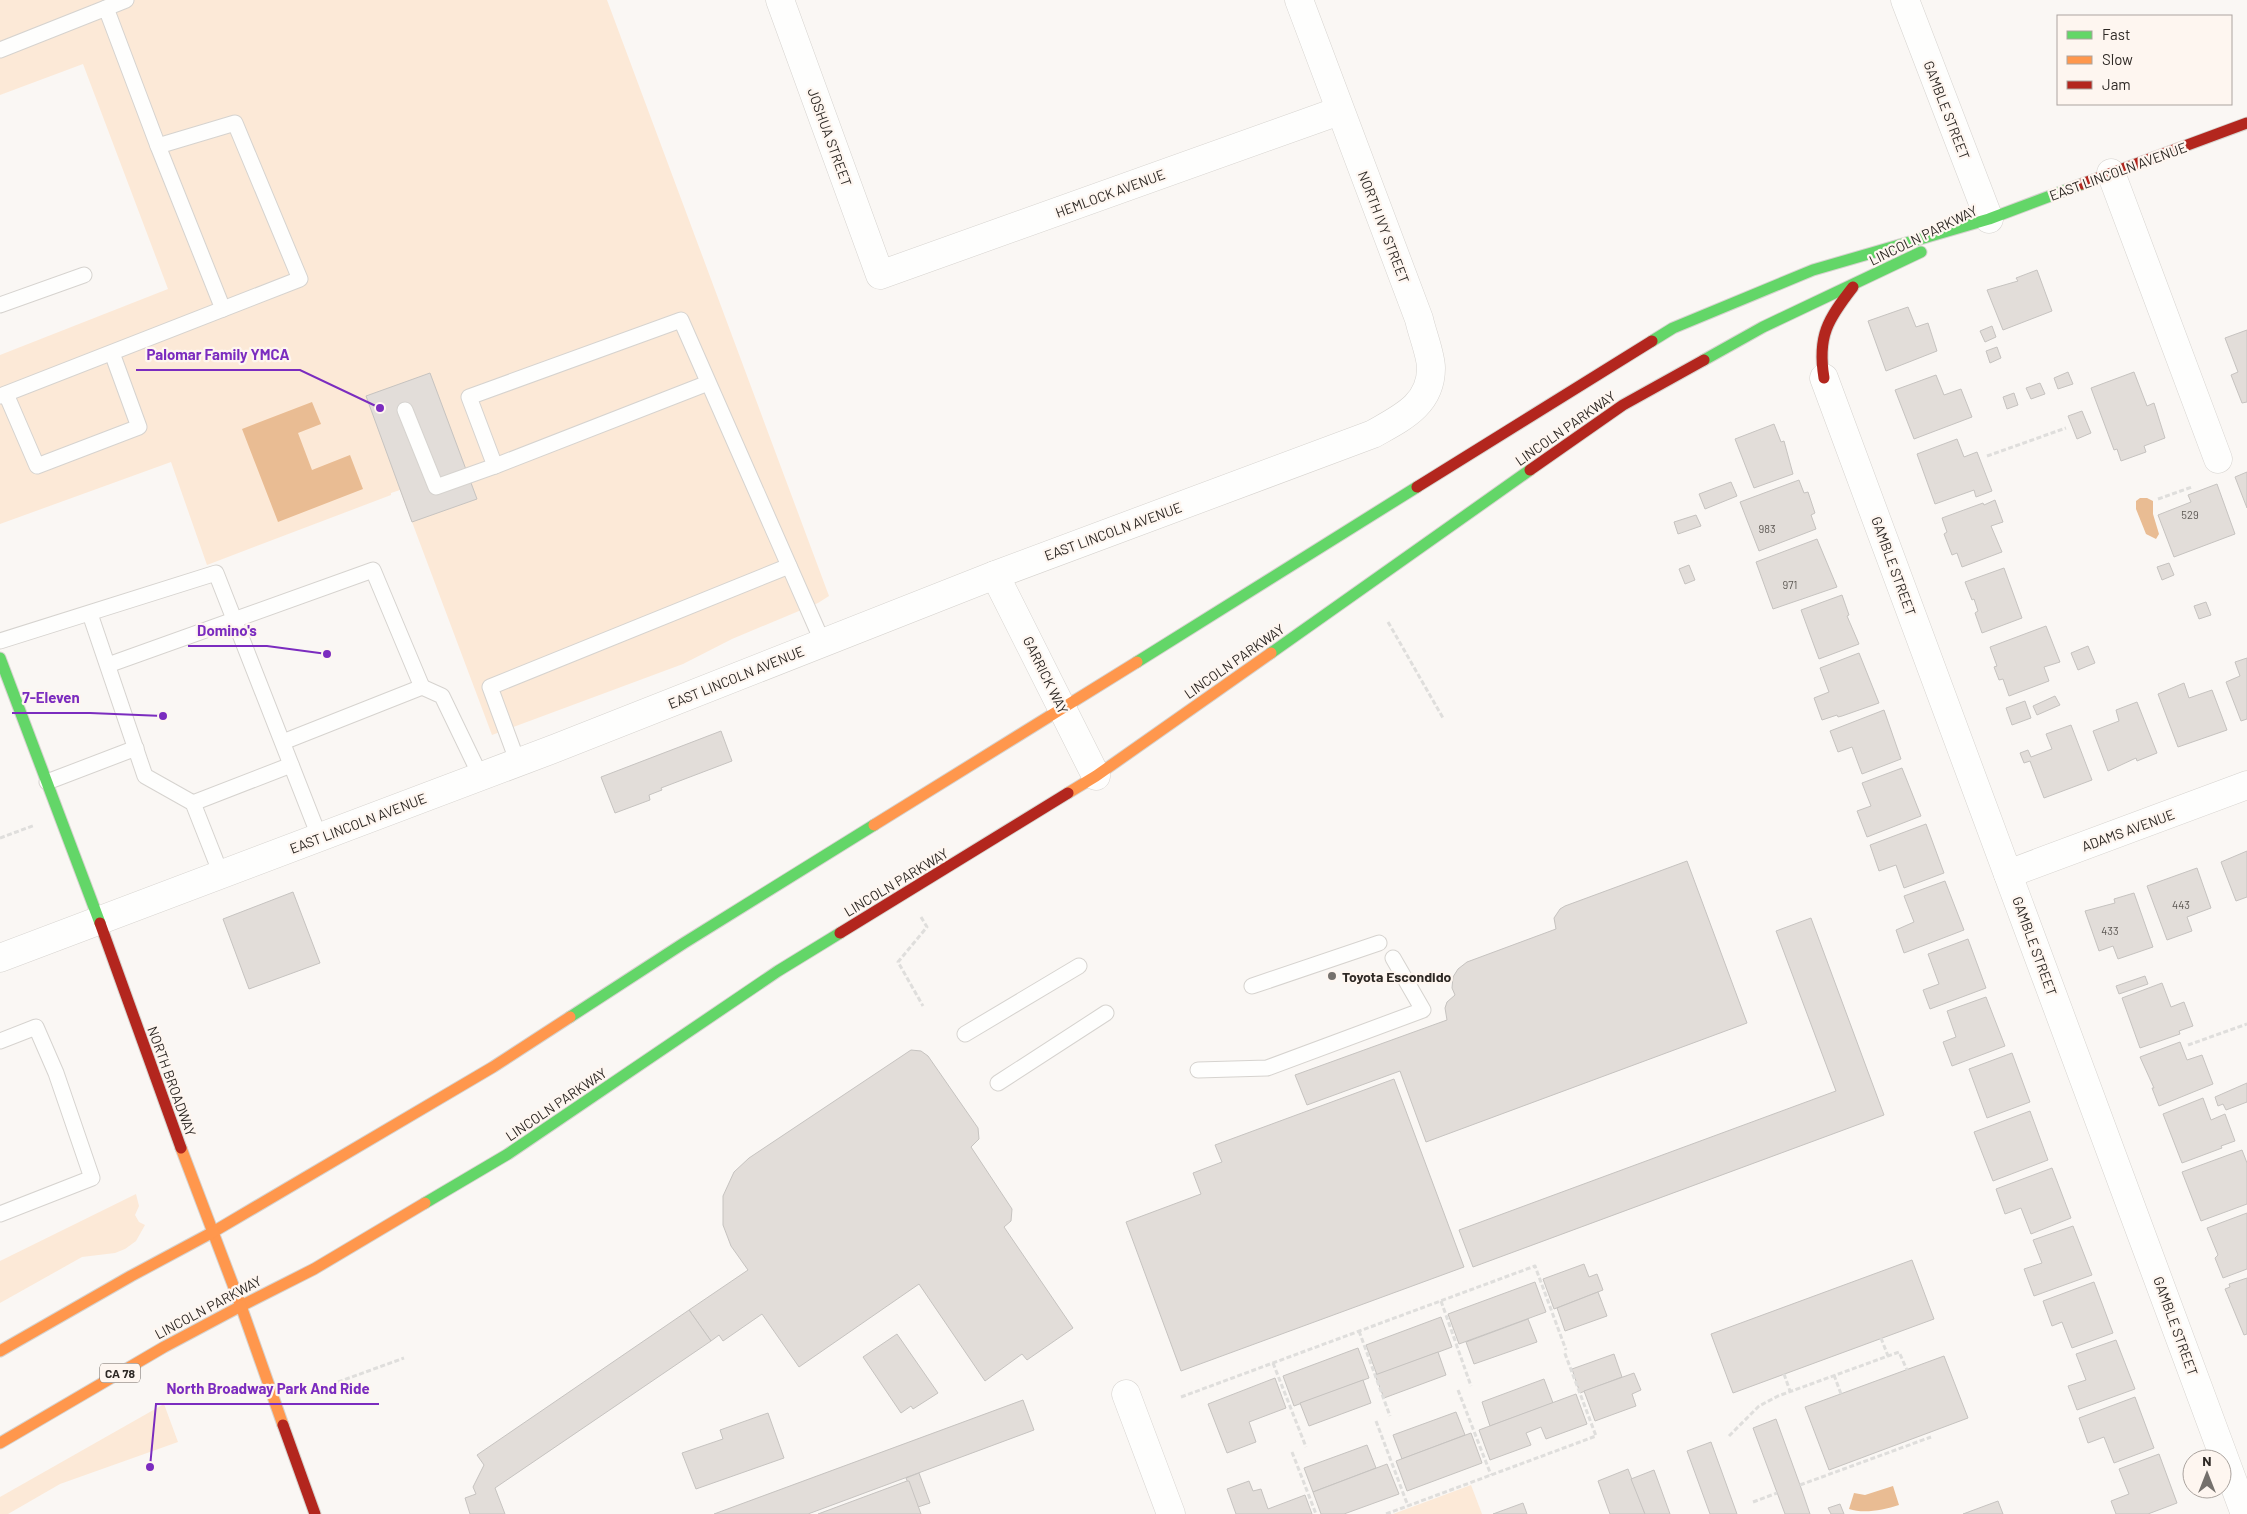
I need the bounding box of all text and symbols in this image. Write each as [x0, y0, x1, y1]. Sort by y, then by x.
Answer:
legend [2057, 15, 2232, 105]
text: Fast [2102, 25, 2130, 43]
text: Slow [2102, 50, 2133, 68]
street label: GAMBLE STREET [1920, 58, 1974, 162]
text: Jam [2102, 75, 2131, 93]
street label: JOSHUA STREET [804, 85, 856, 189]
street label: EAST LINCOLN AVENUE [2047, 138, 2189, 204]
street label: HEMLOCK AVENUE [1053, 165, 1167, 221]
street label: NORTH IVY STREET [1355, 169, 1413, 285]
street label: LINCOLN PARKWAY [1866, 201, 1980, 269]
callout: Palomar Family YMCA [136, 340, 300, 370]
text: Palomar Family YMCA [146, 345, 290, 363]
street label: LINCOLN PARKWAY [1512, 387, 1618, 469]
street label: EAST LINCOLN AVENUE [1042, 498, 1184, 564]
house number: 529 [2181, 508, 2199, 521]
street label: GAMBLE STREET [1868, 514, 1920, 618]
house number: 983 [1758, 522, 1776, 535]
house number: 971 [1783, 578, 1797, 591]
callout: Domino's [188, 616, 267, 646]
street label: LINCOLN PARKWAY [1181, 620, 1287, 702]
text: Domino's [197, 621, 257, 639]
street label: GARRICK WAY [1020, 633, 1072, 717]
street label: EAST LINCOLN AVENUE [666, 642, 806, 712]
callout: 7-Eleven [12, 683, 90, 713]
text: 7-Eleven [22, 688, 80, 706]
street label: EAST LINCOLN AVENUE [287, 789, 429, 857]
street label: ADAMS AVENUE [2079, 805, 2177, 855]
street label: LINCOLN PARKWAY [841, 844, 951, 920]
street label: GAMBLE STREET [2009, 894, 2061, 998]
house number: 443 [2172, 898, 2190, 911]
house number: 433 [2101, 924, 2119, 937]
place label: Toyota Escondido [1342, 968, 1452, 985]
marker: Toyota Escondido [1326, 970, 1338, 982]
street label: NORTH BROADWAY [144, 1024, 200, 1138]
street label: LINCOLN PARKWAY [502, 1064, 610, 1144]
street label: LINCOLN PARKWAY [152, 1272, 264, 1342]
street label: GAMBLE STREET [2150, 1274, 2202, 1378]
road number: CA 78 [100, 1364, 140, 1382]
callout: North Broadway Park And Ride [156, 1374, 379, 1404]
text: North Broadway Park And Ride [166, 1379, 370, 1397]
north arrow [2182, 1449, 2232, 1499]
text: N [2202, 1452, 2212, 1469]

